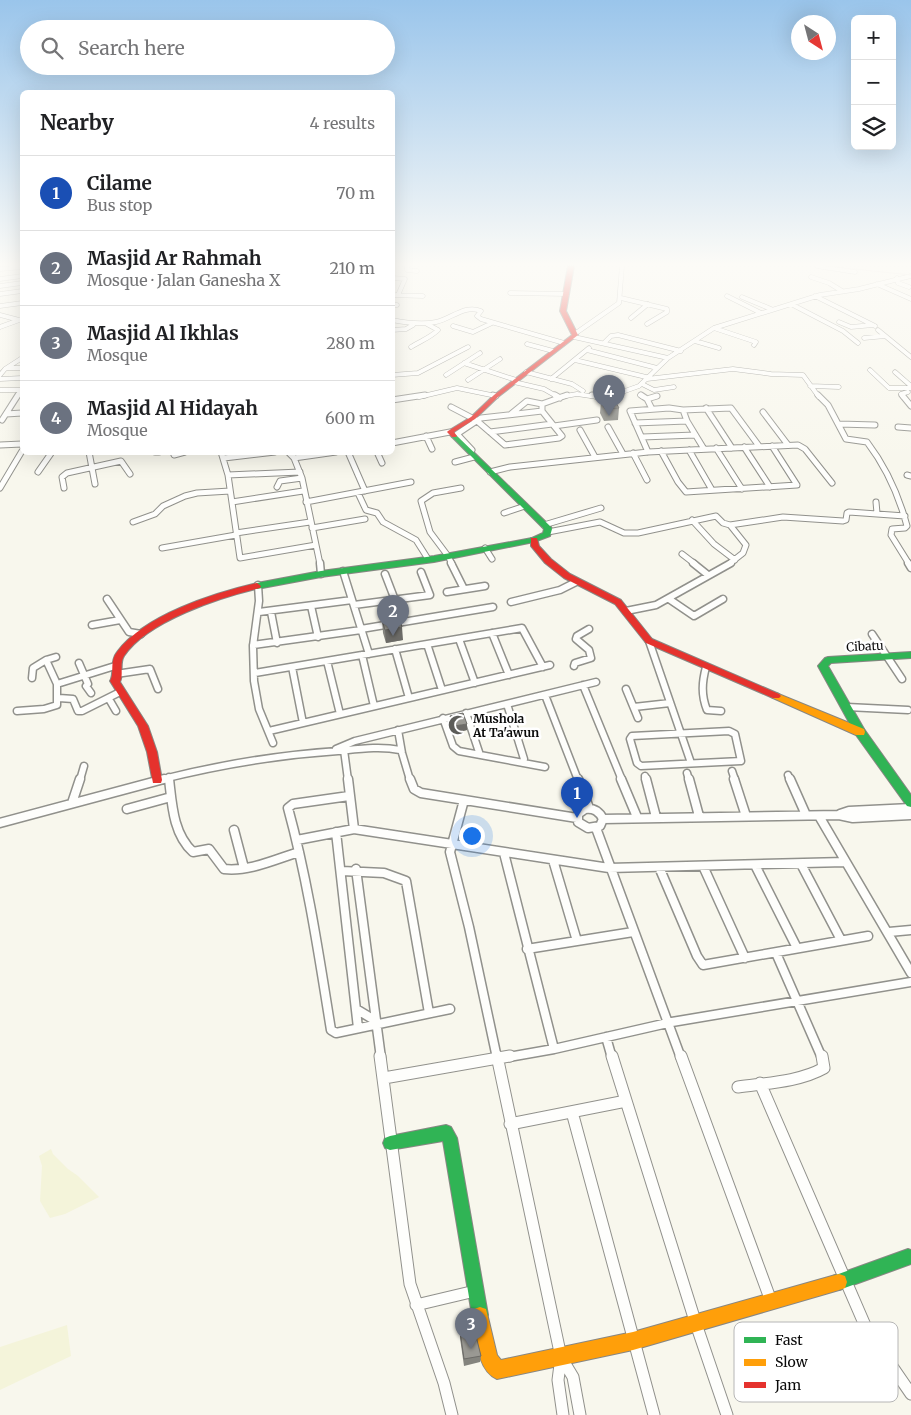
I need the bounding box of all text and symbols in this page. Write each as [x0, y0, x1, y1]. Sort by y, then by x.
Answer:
north arrow [791, 15, 836, 60]
map controls [851, 15, 896, 150]
button: + [851, 15, 896, 60]
search box [20, 20, 395, 75]
icon: search [38, 34, 66, 62]
text: Search here [78, 36, 185, 60]
button: − [851, 60, 896, 105]
button: layers [851, 105, 896, 150]
text: Nearby [40, 109, 114, 136]
text: 4 results [309, 113, 375, 133]
text: Cilame [87, 171, 152, 195]
text: 1 [52, 183, 60, 203]
text: 70 m [336, 183, 375, 203]
text: Bus stop [87, 195, 152, 215]
text: Masjid Ar Rahmah [87, 246, 261, 270]
text: 2 [51, 258, 61, 278]
text: 210 m [330, 258, 375, 278]
text: Mosque · Jalan Ganesha X [87, 270, 280, 290]
text: Masjid Al Ikhlas [87, 321, 239, 345]
text: 3 [51, 333, 61, 353]
text: 280 m [326, 333, 375, 353]
text: Mosque [87, 345, 148, 365]
pin: 4 [593, 375, 625, 416]
text: Masjid Al Hidayah [87, 396, 258, 420]
text: 4 [51, 408, 61, 428]
text: 600 m [325, 408, 375, 428]
text: Mosque [87, 420, 148, 440]
pin: 2 [377, 595, 409, 636]
street label: Cibatu [846, 638, 884, 654]
place label: Mushola At Ta'awun [472, 711, 539, 740]
mosque icon: Mushola At Ta'awun [447, 714, 469, 736]
pin: 1 [561, 777, 593, 818]
your location [459, 823, 485, 849]
pin: 3 [455, 1308, 487, 1349]
legend [734, 1322, 898, 1402]
text: Fast [775, 1331, 803, 1349]
text: Slow [775, 1353, 808, 1371]
text: Jam [774, 1376, 801, 1394]

